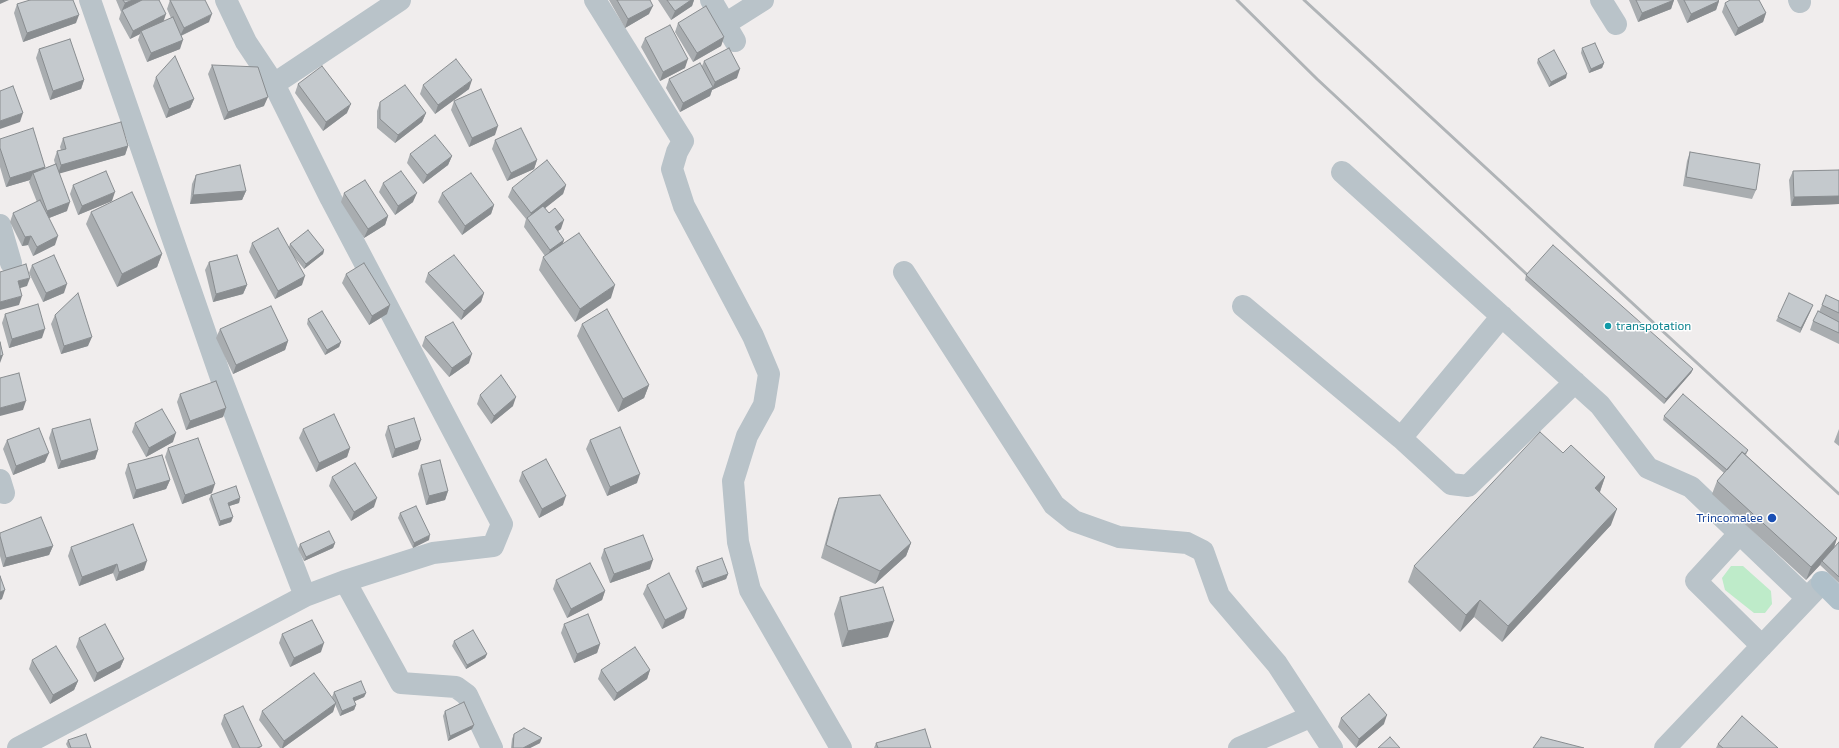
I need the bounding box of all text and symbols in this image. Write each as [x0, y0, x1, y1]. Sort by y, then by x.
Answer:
place label: transpotation [1616, 319, 1691, 333]
marker: transpotation [1603, 321, 1613, 331]
place label: Trincomalee [1696, 511, 1763, 525]
marker: Trincomalee [1766, 512, 1778, 524]

